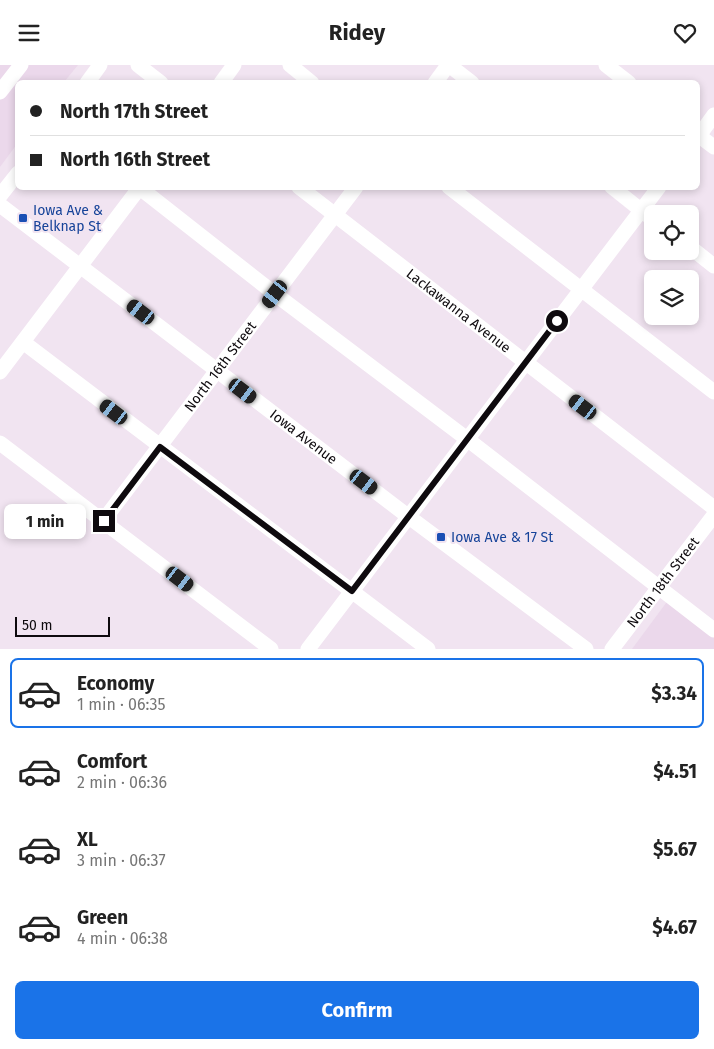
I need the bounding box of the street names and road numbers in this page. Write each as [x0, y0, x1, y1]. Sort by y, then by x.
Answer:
street label: Lackawanna Avenue [403, 265, 514, 356]
street label: North 16th Street [181, 317, 260, 415]
street label: Iowa Avenue [267, 406, 341, 468]
street label: North 18th Street [623, 533, 703, 631]

